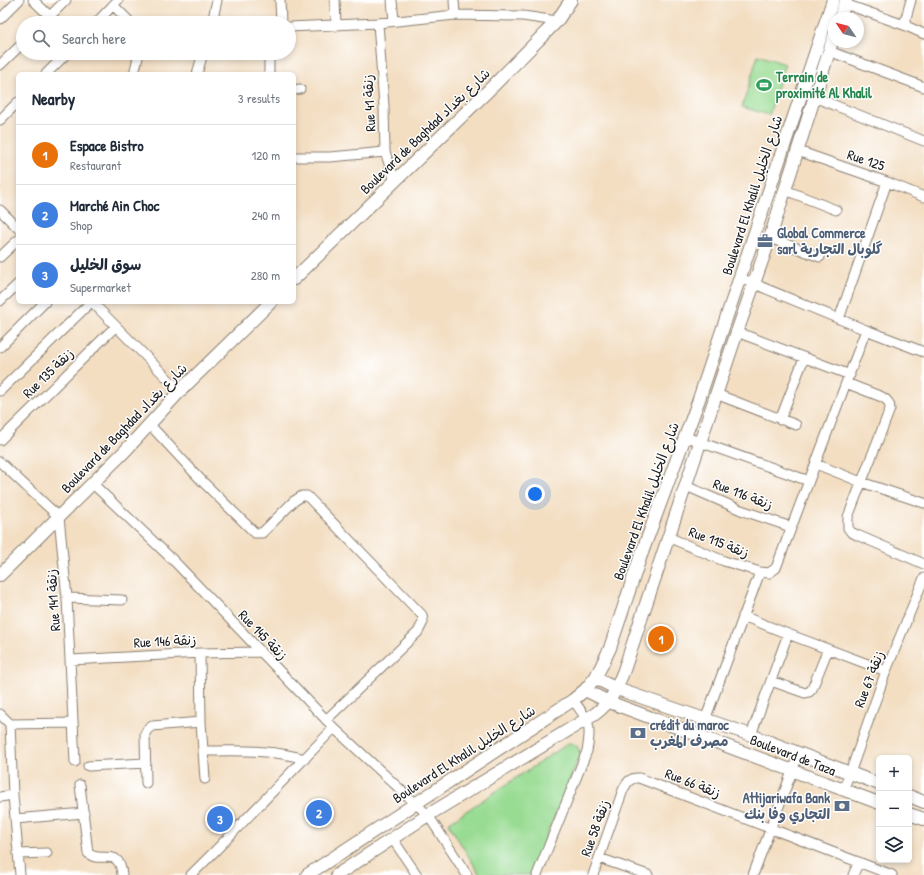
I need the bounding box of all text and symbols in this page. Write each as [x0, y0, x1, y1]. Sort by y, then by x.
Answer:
north arrow [828, 12, 864, 48]
search box [16, 16, 296, 60]
icon: search [30, 27, 52, 49]
text: Search here [62, 28, 126, 49]
street label: Boulevard de Baghdad شارع بغداد [356, 63, 494, 199]
place label: Terrain de proximité Al Khalil [775, 67, 872, 104]
street label: Rue 41 زنقة [358, 74, 379, 132]
sports icon: Terrain de proximité Al Khalil [755, 76, 773, 94]
text: Nearby [32, 87, 75, 110]
text: 3 results [238, 89, 280, 107]
street label: Boulevard El Khalil شارع الخليل [717, 113, 787, 277]
text: Espace Bistro [70, 135, 144, 156]
street label: Rue 125 [845, 144, 887, 175]
text: 1 [43, 146, 47, 164]
text: 120 m [252, 146, 280, 164]
text: Restaurant [70, 156, 121, 174]
text: Marché Ain Choc [70, 195, 159, 216]
text: 2 [42, 206, 48, 224]
text: 240 m [251, 206, 280, 224]
text: Shop [70, 216, 92, 234]
place label: Global Commerce sarl گلوبال التجارية [777, 223, 883, 259]
office icon: Global Commerce sarl گلوبال التجارية [756, 232, 774, 250]
text: سوق الخليل [70, 254, 141, 275]
text: 3 [42, 266, 48, 284]
text: 280 m [251, 266, 280, 284]
text: Supermarket [70, 278, 131, 296]
street label: Rue 135 زنقة [18, 344, 77, 402]
street label: Boulevard de Baghdad شارع بغداد [56, 359, 192, 497]
street label: Boulevard El Khalil شارع الخليل [608, 419, 684, 583]
street label: Rue 116 زنقة [711, 473, 776, 514]
your location [525, 484, 545, 504]
street label: Rue 115 زنقة [686, 521, 752, 562]
street label: Rue 141 زنقة [41, 568, 64, 632]
street label: Rue 145 زنقة [235, 605, 292, 664]
pin: 1 [648, 624, 674, 654]
street label: Rue 146 زنقة [133, 629, 197, 652]
street label: Rue 67 زنقة [849, 648, 888, 710]
street label: Boulevard El Khalil شارع الخليل [389, 700, 539, 808]
place label: crédit du maroc مصرف المغرب [650, 715, 729, 750]
bank icon: crédit du maroc مصرف المغرب [629, 724, 647, 742]
street label: Boulevard de Taza [747, 729, 839, 780]
map controls [876, 755, 912, 863]
button: + [876, 755, 912, 791]
street label: Rue 66 زنقة [663, 763, 724, 802]
place label: Attijariwafa Bank التجاري وفا بنك [743, 788, 830, 825]
button: − [876, 791, 912, 827]
street label: Rue 58 زنقة [576, 797, 614, 859]
bank icon: Attijariwafa Bank التجاري وفا بنك [833, 797, 851, 815]
pin: 2 [306, 798, 332, 828]
pin: 3 [207, 804, 233, 834]
button: layers [876, 827, 912, 863]

